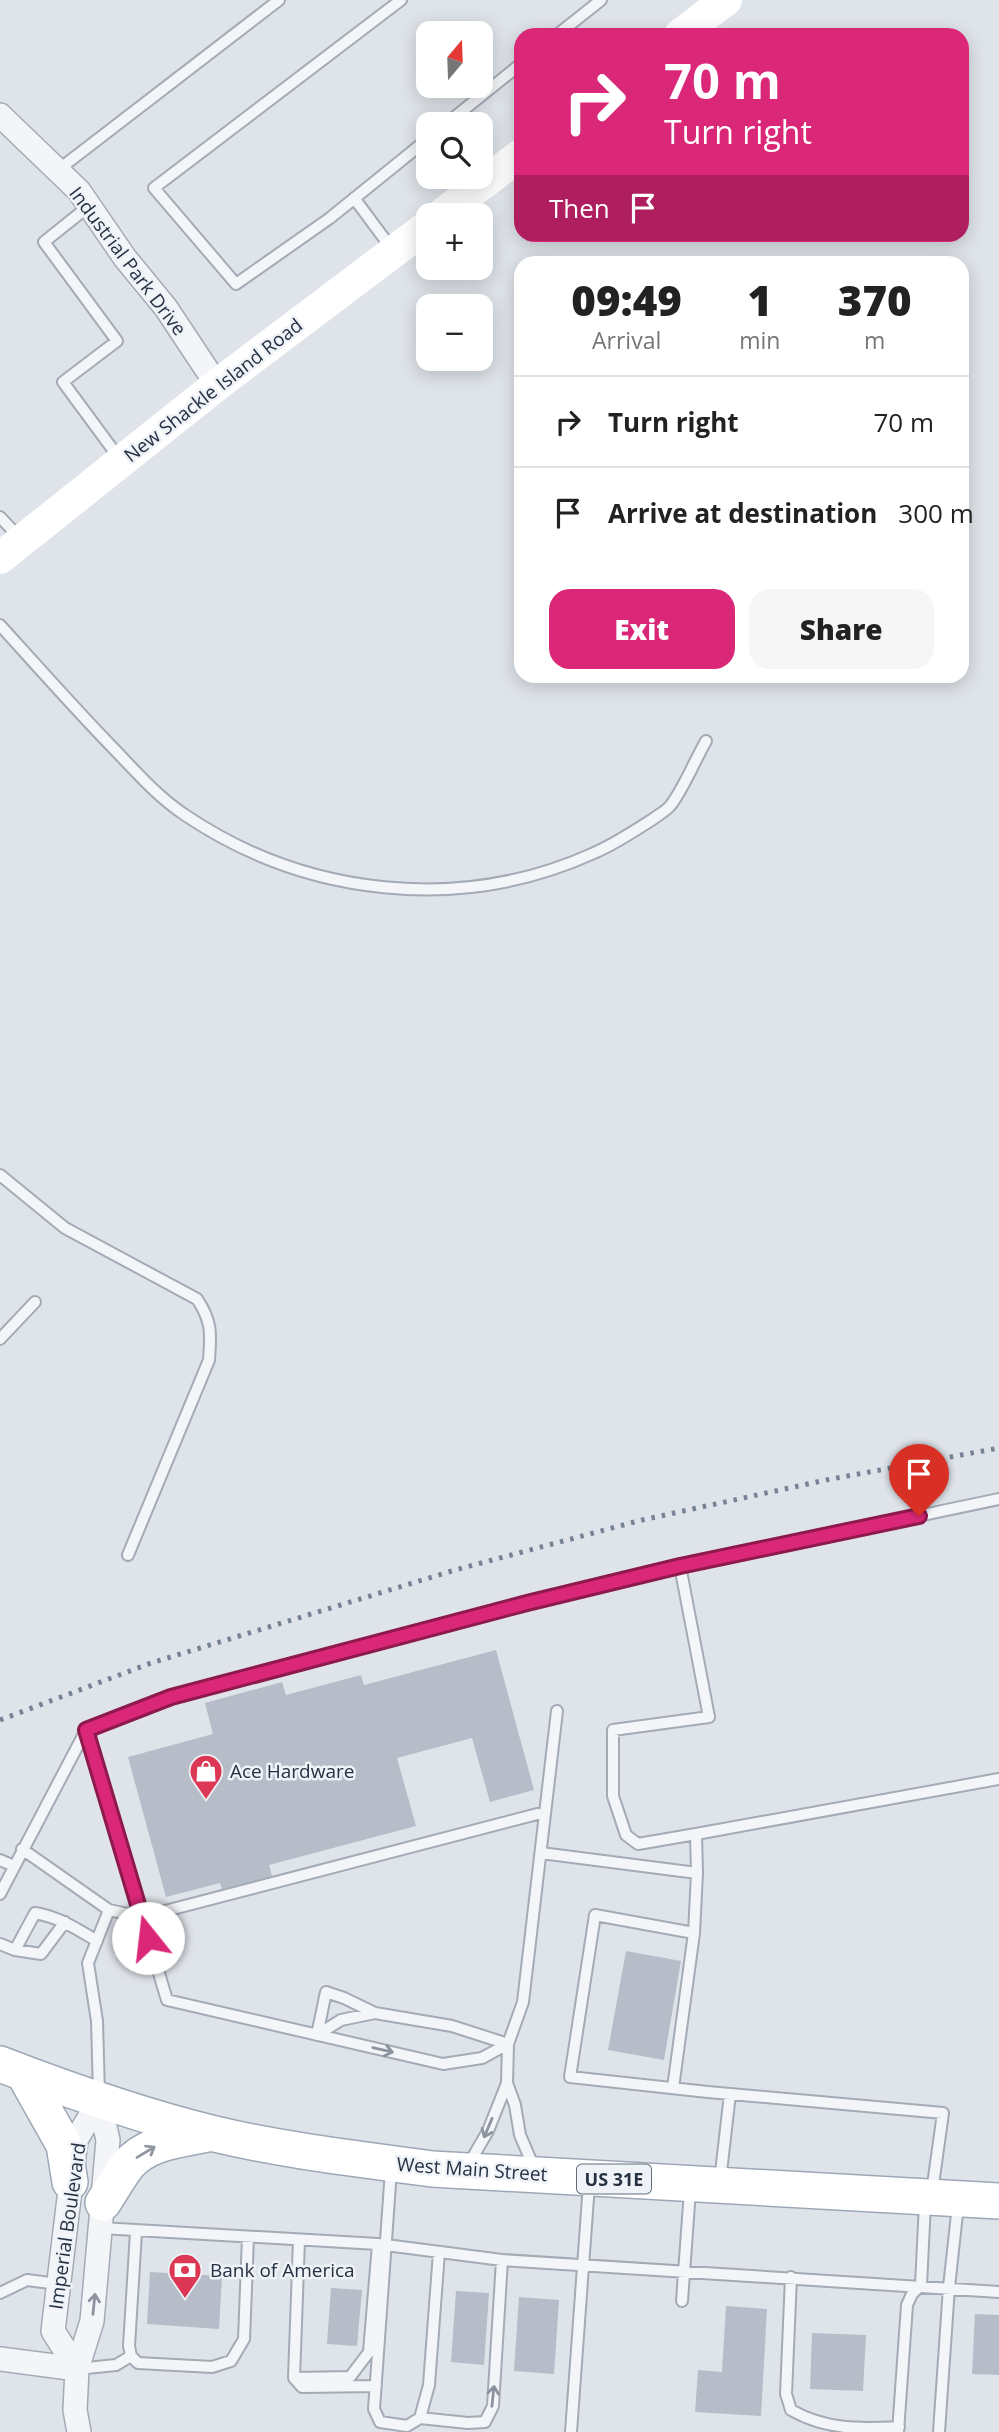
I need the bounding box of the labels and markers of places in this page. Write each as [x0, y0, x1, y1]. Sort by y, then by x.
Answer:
pin [889, 1444, 949, 1516]
shop icon: Ace Hardware [187, 1752, 225, 1801]
place label: Ace Hardware [230, 1758, 354, 1784]
bank icon: Bank of America [166, 2251, 204, 2300]
place label: Bank of America [210, 2257, 355, 2283]

